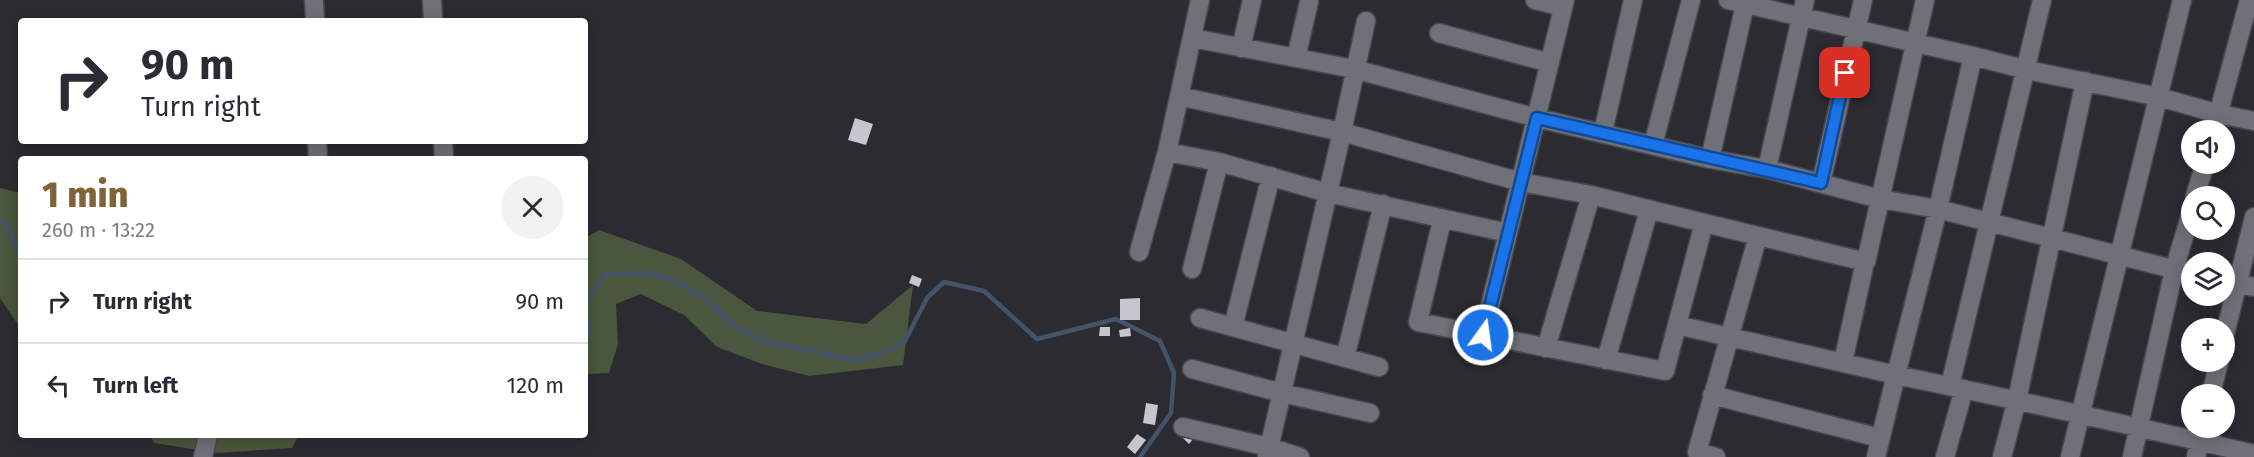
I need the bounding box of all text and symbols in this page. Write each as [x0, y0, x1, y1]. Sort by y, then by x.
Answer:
text: 90 m [141, 40, 235, 90]
icon: right [42, 42, 120, 120]
pin [1819, 47, 1870, 98]
icon: arrive [1828, 56, 1861, 89]
text: Turn right [141, 91, 261, 123]
map controls [2181, 120, 2235, 438]
button: sound [2181, 120, 2235, 174]
text: 1 min [42, 173, 128, 217]
button: close [501, 176, 564, 239]
button: search [2181, 186, 2235, 240]
text: 260 m · 13:22 [42, 218, 155, 242]
button: layers [2181, 252, 2235, 306]
icon: right [42, 285, 75, 318]
text: Turn right [93, 288, 192, 315]
text: 90 m [515, 288, 564, 315]
position arrow [1451, 303, 1515, 367]
button: + [2181, 318, 2235, 372]
icon: left [42, 369, 75, 402]
text: Turn left [93, 372, 178, 399]
text: 120 m [507, 372, 564, 399]
button: − [2181, 384, 2235, 438]

